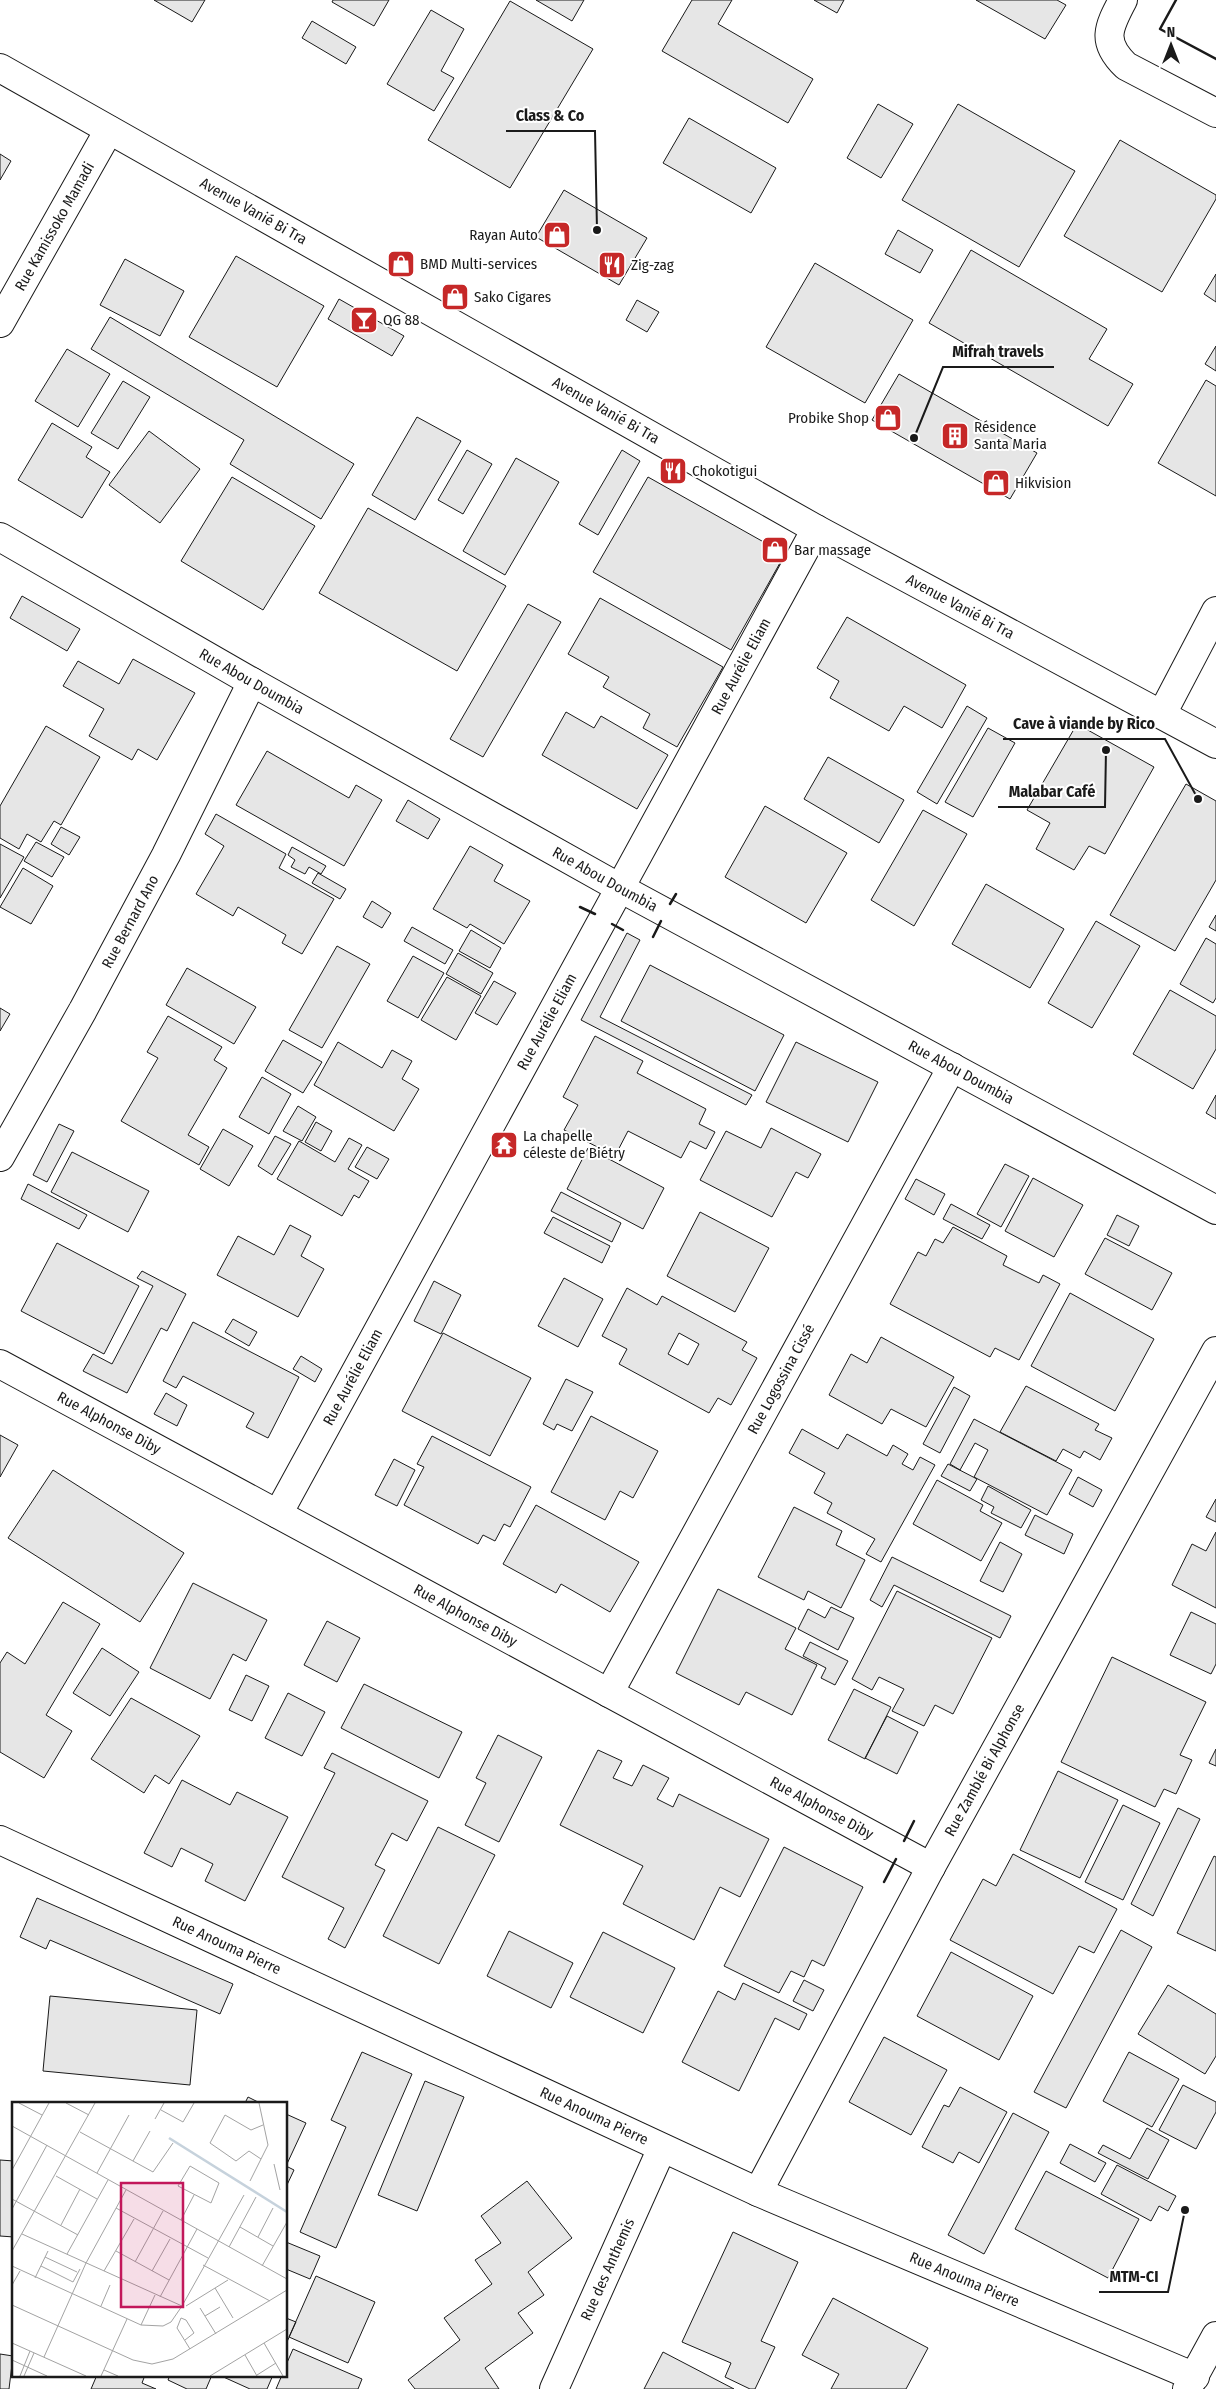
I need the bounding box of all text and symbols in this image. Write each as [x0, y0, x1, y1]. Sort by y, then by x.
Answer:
north arrow [1146, 20, 1196, 70]
text: N [1167, 24, 1175, 41]
callout: Class & Co [506, 100, 595, 131]
text: Class & Co [516, 106, 585, 125]
street label: Rue Kamissoko Mamadi [11, 159, 98, 294]
street label: Avenue Vanié Bi Tra [197, 174, 310, 248]
shop icon: Rayan Auto [542, 220, 572, 250]
place label: Rayan Auto [469, 226, 538, 244]
shop icon: BMD Multi-services [386, 249, 416, 279]
restaurant icon: Zig-zag [597, 250, 627, 280]
place label: BMD Multi-services [420, 255, 537, 273]
place label: Zig-zag [631, 256, 674, 274]
shop icon: Sako Cigares [440, 282, 470, 312]
place label: Sako Cigares [474, 288, 551, 306]
bar icon: QG 88 [349, 305, 379, 335]
place label: QG 88 [383, 311, 420, 329]
callout: Mifrah travels [943, 336, 1054, 367]
text: Mifrah travels [952, 342, 1044, 361]
street label: Avenue Vanié Bi Tra [549, 373, 663, 448]
shop icon: Probike Shop [873, 403, 903, 433]
place label: Probike Shop [788, 409, 869, 427]
place label: Résidence Santa Maria [974, 418, 1047, 453]
building icon: Résidence Santa Maria [940, 421, 970, 451]
restaurant icon: Chokotigui [658, 456, 688, 486]
place label: Chokotigui [692, 462, 757, 480]
shop icon: Hikvision [981, 468, 1011, 498]
place label: Hikvision [1015, 474, 1071, 492]
shop icon: Bar massage [760, 535, 790, 565]
place label: Bar massage [794, 541, 871, 559]
street label: Avenue Vanié Bi Tra [903, 570, 1017, 643]
street label: Rue Aurélie Eliam [707, 615, 775, 718]
street label: Rue Abou Doumbia [196, 645, 307, 718]
callout: Cave à viande by Rico [1003, 708, 1165, 739]
text: Cave à viande by Rico [1013, 714, 1155, 733]
callout: Malabar Café [998, 776, 1105, 807]
text: Malabar Café [1009, 782, 1095, 801]
street label: Rue Abou Doumbia [549, 843, 661, 915]
street label: Rue Bernard Ano [98, 872, 163, 971]
street label: Rue Aurélie Eliam [513, 970, 581, 1073]
street label: Rue Abou Doumbia [905, 1036, 1017, 1108]
place label: La chapelle céleste de Biétry [523, 1127, 625, 1162]
temple icon: La chapelle céleste de Biétry [489, 1130, 519, 1160]
street label: Rue Logossina Cissé [744, 1321, 818, 1437]
street label: Rue Aurélie Eliam [319, 1326, 386, 1428]
street label: Rue Alphonse Diby [54, 1388, 164, 1458]
street label: Rue Alphonse Diby [411, 1580, 521, 1651]
street label: Rue Zamblé Bi Alphonse [941, 1701, 1028, 1839]
street label: Rue Alphonse Diby [767, 1773, 877, 1843]
street label: Rue Anouma Pierre [170, 1912, 284, 1978]
street label: Rue Anouma Pierre [537, 2083, 651, 2149]
inset map [12, 2102, 288, 2376]
street label: Rue des Anthemis [577, 2216, 638, 2323]
street label: Rue Anouma Pierre [907, 2248, 1022, 2311]
callout: MTM-CI [1099, 2261, 1168, 2292]
text: MTM-CI [1110, 2267, 1158, 2286]

